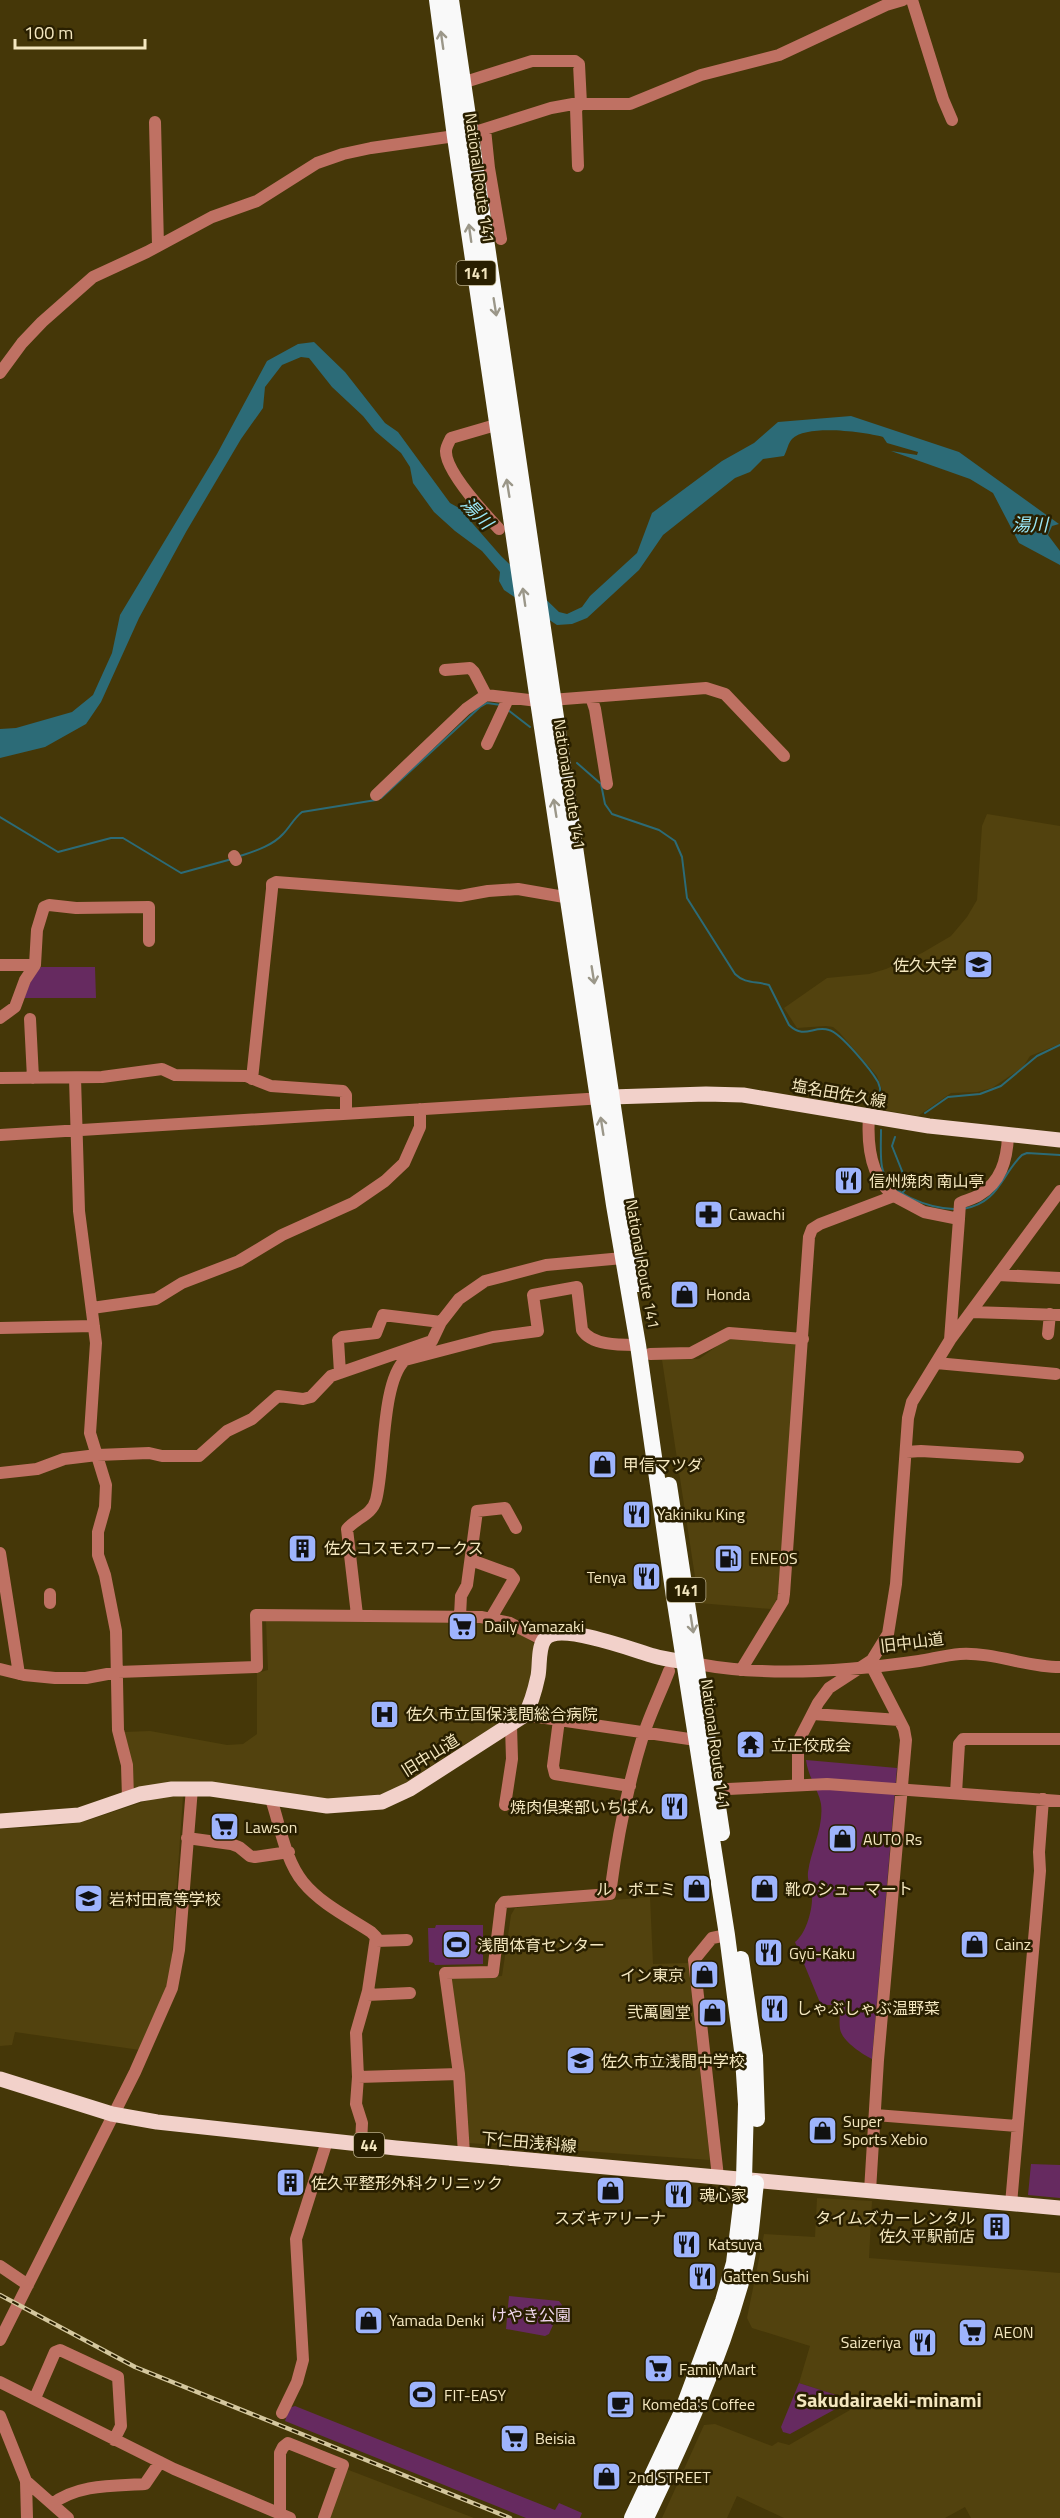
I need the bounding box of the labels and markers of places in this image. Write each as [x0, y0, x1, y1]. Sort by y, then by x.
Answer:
school or university icon: 佐久大学 [962, 949, 994, 981]
place label: 佐久大学 [893, 953, 957, 977]
restaurant icon: 信州焼肉 南山亭 [832, 1165, 864, 1197]
place label: 信州焼肉 南山亭 [869, 1169, 985, 1193]
pharmacy icon: Cawachi [692, 1198, 724, 1230]
place label: Cawachi [729, 1202, 785, 1226]
shop icon: Honda [669, 1278, 701, 1310]
place label: Honda [706, 1282, 750, 1306]
shop icon: 甲信マツダ [586, 1449, 618, 1481]
place label: 甲信マツダ [623, 1453, 703, 1477]
restaurant icon: Yakiniku King [620, 1498, 652, 1530]
place label: Yakiniku King [657, 1502, 745, 1526]
building icon: 佐久コスモスワークス [287, 1532, 319, 1564]
place label: 佐久コスモスワークス [324, 1536, 484, 1560]
fuel station icon: ENEOS [713, 1542, 745, 1574]
place label: ENEOS [750, 1546, 798, 1570]
restaurant icon: Tenya [631, 1561, 663, 1593]
place label: Tenya [587, 1565, 626, 1589]
supermarket icon: Daily Yamazaki [447, 1610, 479, 1642]
place label: Daily Yamazaki [484, 1614, 584, 1638]
hospital icon: 佐久市立国保浅間総合病院 [369, 1698, 401, 1730]
place label: 佐久市立国保浅間総合病院 [406, 1702, 598, 1726]
temple icon: 立正佼成会 [734, 1729, 766, 1761]
place label: 立正佼成会 [771, 1733, 851, 1757]
restaurant icon: 焼肉倶楽部いちばん [659, 1791, 691, 1823]
place label: 焼肉倶楽部いちばん [510, 1795, 654, 1819]
supermarket icon: Lawson [208, 1811, 240, 1843]
place label: Lawson [245, 1815, 297, 1839]
shop icon: AUTO Rs [826, 1823, 858, 1855]
place label: AUTO Rs [863, 1827, 922, 1851]
shop icon: ル・ポエミ [681, 1873, 713, 1905]
shop icon: 靴のシューマート [748, 1873, 780, 1905]
place label: ル・ポエミ [596, 1877, 676, 1901]
place label: 靴のシューマート [785, 1877, 913, 1901]
school or university icon: 岩村田高等学校 [72, 1883, 104, 1915]
place label: 岩村田高等学校 [109, 1887, 221, 1911]
shop icon: Cainz [958, 1928, 990, 1960]
sports icon: 浅間体育センター [440, 1929, 472, 1961]
place label: Cainz [995, 1932, 1031, 1956]
place label: 浅間体育センター [477, 1933, 605, 1957]
restaurant icon: Gyū-Kaku [752, 1937, 784, 1969]
place label: Gyū-Kaku [789, 1941, 855, 1965]
shop icon: イン東京 [689, 1959, 721, 1991]
place label: イン東京 [620, 1963, 684, 1987]
restaurant icon: しゃぶしゃぶ温野菜 [759, 1992, 791, 2024]
shop icon: 弐萬圓堂 [696, 1996, 728, 2028]
place label: しゃぶしゃぶ温野菜 [796, 1996, 940, 2020]
place label: 弐萬圓堂 [627, 2000, 691, 2024]
school or university icon: 佐久市立浅間中学校 [564, 2045, 596, 2077]
place label: 佐久市立浅間中学校 [601, 2049, 745, 2073]
place label: Super Sports Xebio [843, 2109, 928, 2151]
shop icon: Super Sports Xebio [806, 2114, 838, 2146]
building icon: 佐久平整形外科クリニック [274, 2167, 306, 2199]
place label: 佐久平整形外科クリニック [311, 2171, 503, 2195]
shop icon: スズキアリーナ [594, 2174, 626, 2206]
restaurant icon: 魂心家 [662, 2179, 694, 2211]
place label: 魂心家 [699, 2183, 747, 2207]
place label: スズキアリーナ [554, 2206, 666, 2230]
place label: タイムズカーレンタル 佐久平駅前店 [815, 2206, 975, 2248]
building icon: タイムズカーレンタル 佐久平駅前店 [980, 2211, 1012, 2243]
restaurant icon: Katsuya [671, 2228, 703, 2260]
place label: Katsuya [708, 2232, 762, 2256]
restaurant icon: Gatten Sushi [686, 2260, 718, 2292]
place label: Gatten Sushi [723, 2264, 809, 2288]
shop icon: Yamada Denki [352, 2304, 384, 2336]
place label: Yamada Denki [389, 2308, 484, 2332]
supermarket icon: AEON [957, 2316, 989, 2348]
place label: AEON [994, 2320, 1034, 2344]
restaurant icon: Saizeriya [906, 2326, 938, 2358]
place label: Saizeriya [841, 2330, 901, 2354]
supermarket icon: FamilyMart [642, 2353, 674, 2385]
place label: FamilyMart [679, 2357, 756, 2381]
sports icon: FIT-EASY [407, 2379, 439, 2411]
place label: FIT-EASY [444, 2383, 506, 2407]
cafe icon: Komeda's Coffee [605, 2388, 637, 2420]
place label: Komeda's Coffee [642, 2392, 755, 2416]
supermarket icon: Beisia [498, 2422, 530, 2454]
place label: Beisia [535, 2426, 575, 2450]
shop icon: 2nd STREET [591, 2461, 623, 2493]
place label: 2nd STREET [628, 2465, 711, 2489]

